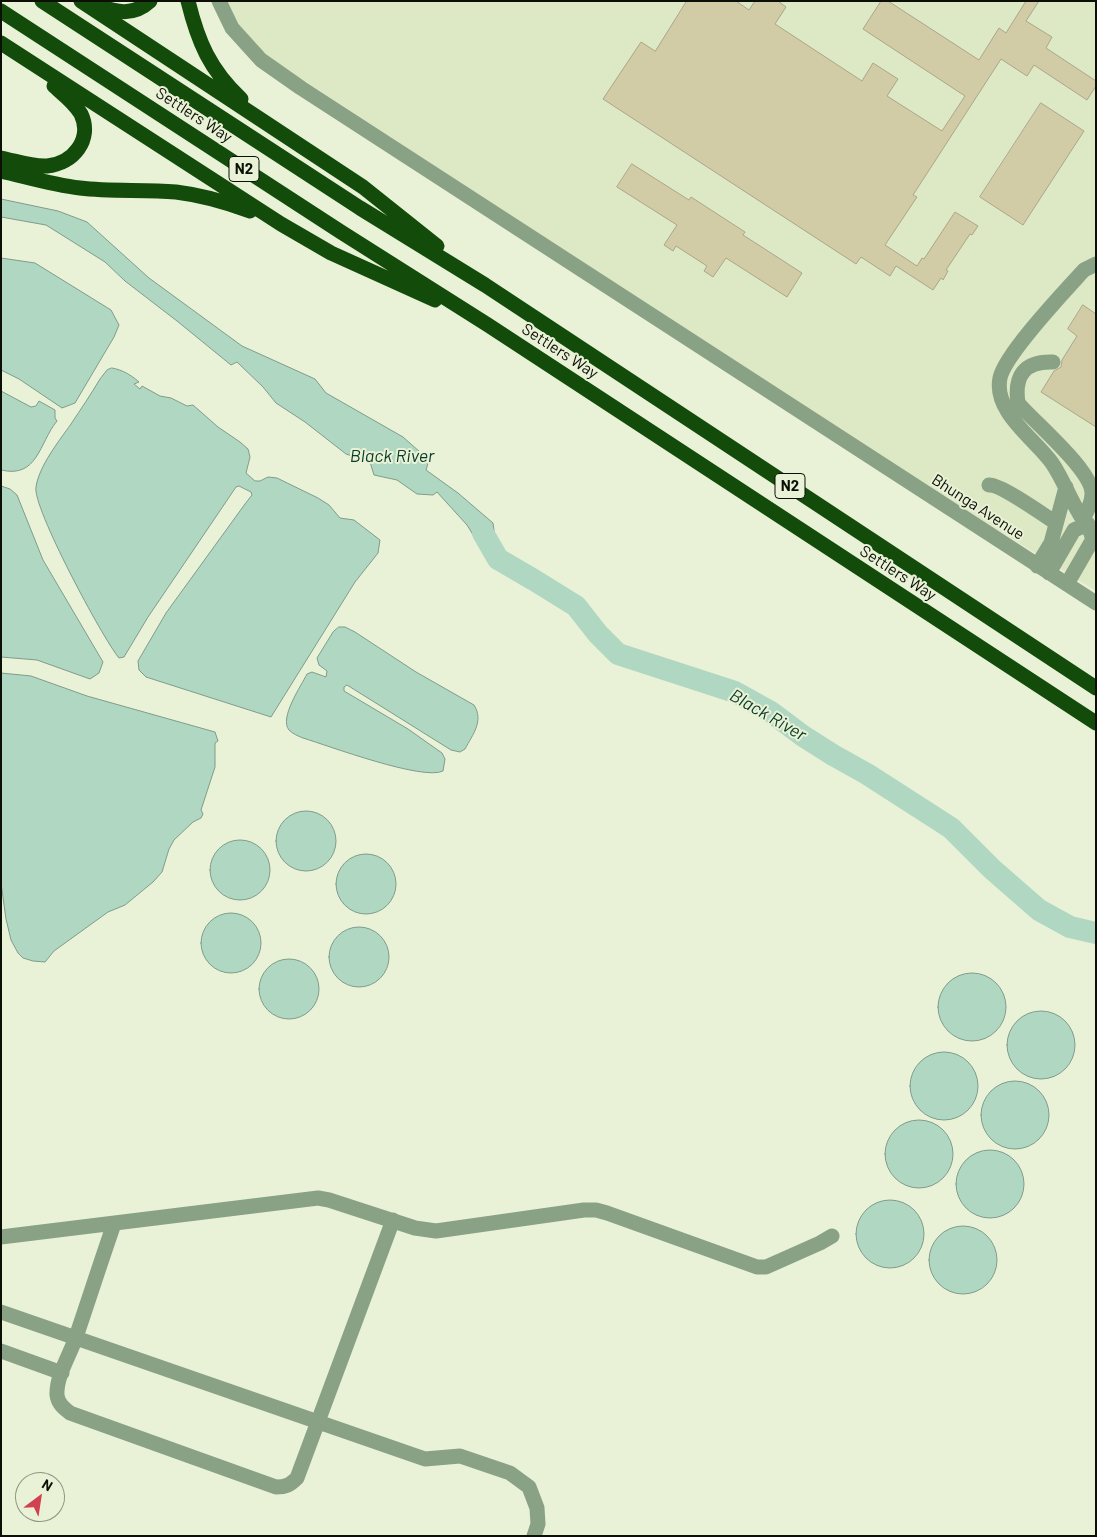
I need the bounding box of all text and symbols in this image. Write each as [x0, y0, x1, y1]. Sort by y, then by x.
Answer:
street label: Settlers Way [152, 83, 236, 147]
road number: N2 [229, 156, 259, 182]
street label: Settlers Way [518, 319, 602, 383]
water label: Black River [350, 445, 434, 467]
street label: Bhunga Avenue [928, 470, 1028, 544]
road number: N2 [775, 474, 805, 498]
street label: Settlers Way [856, 541, 940, 605]
water label: Black River [726, 684, 810, 746]
north arrow [15, 1472, 65, 1522]
text: N [39, 1475, 56, 1494]

